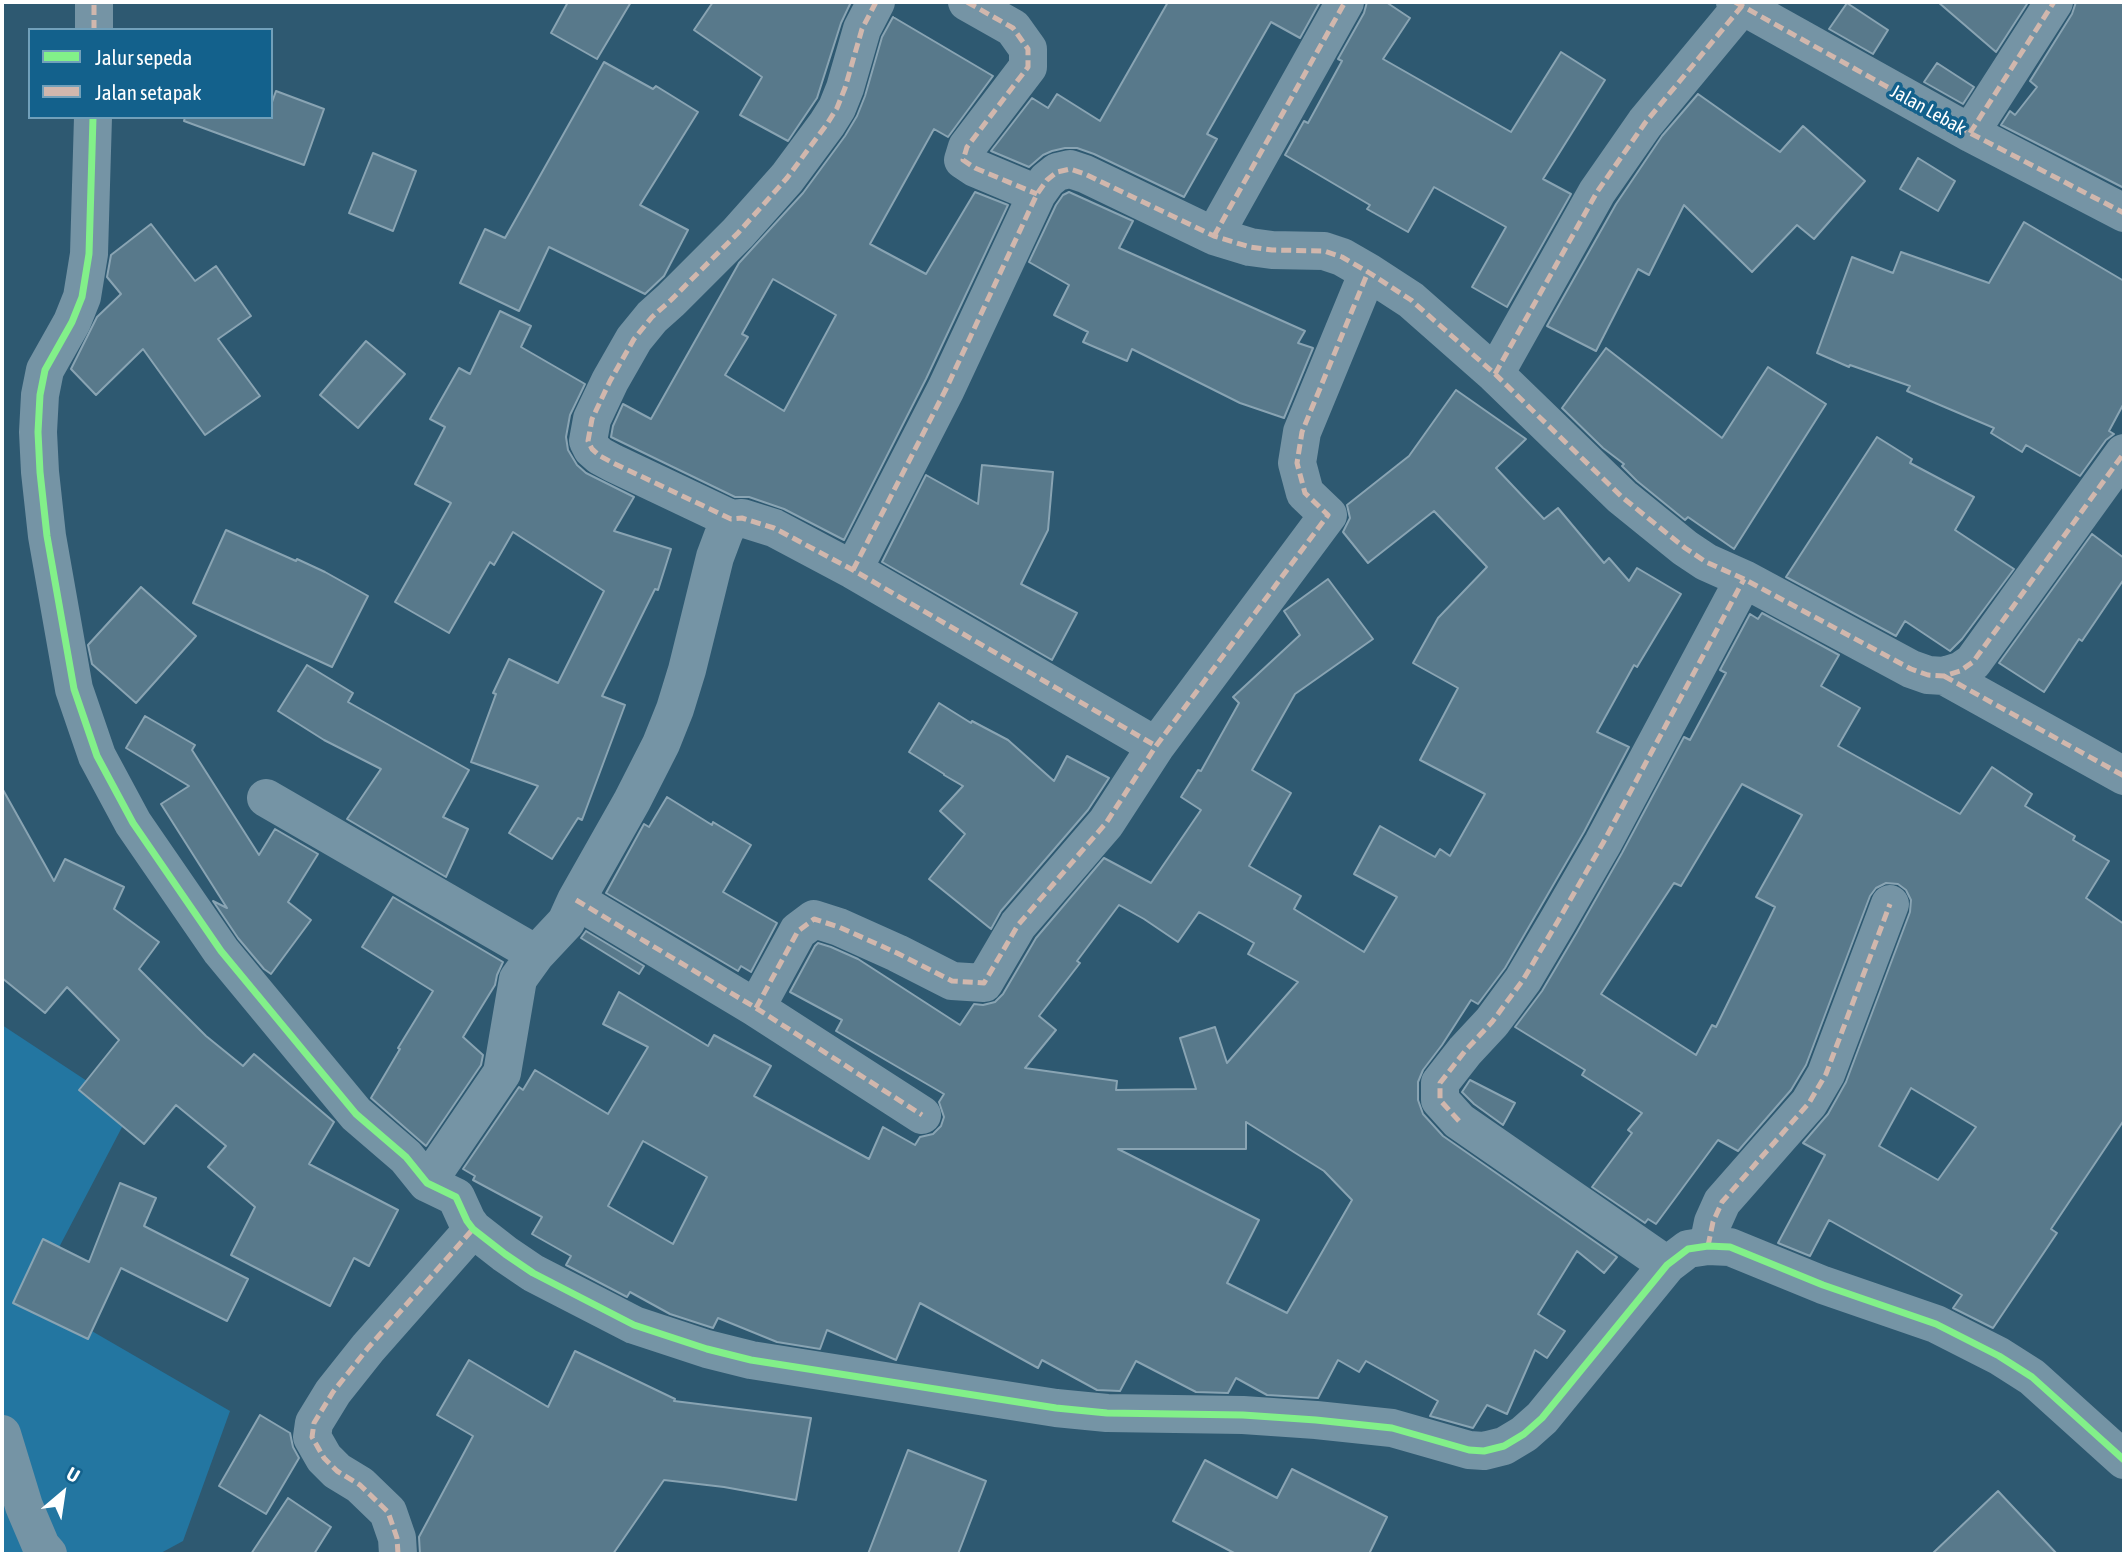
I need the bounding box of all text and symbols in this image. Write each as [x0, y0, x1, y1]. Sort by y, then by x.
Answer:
legend [28, 28, 273, 119]
text: Jalur sepeda [95, 45, 192, 69]
text: Jalan setapak [95, 80, 202, 104]
street label: Jalan Lebak [1886, 80, 1970, 140]
north arrow [28, 1458, 98, 1528]
text: U [63, 1462, 83, 1487]

